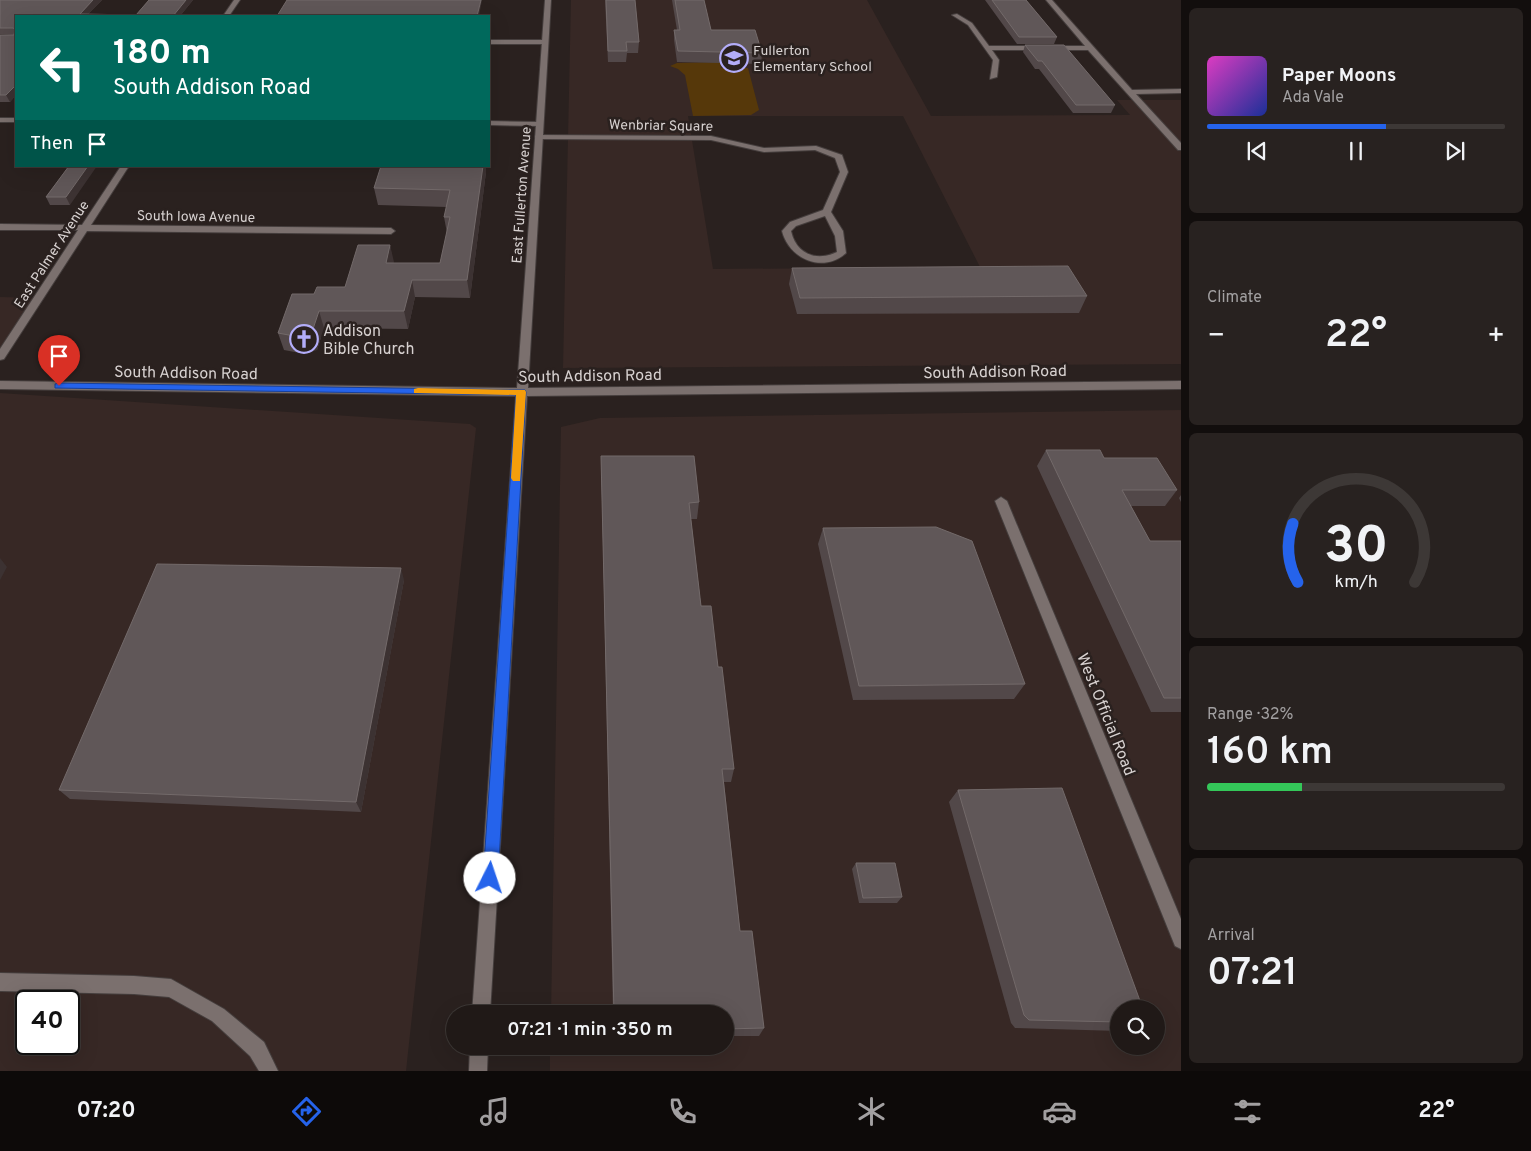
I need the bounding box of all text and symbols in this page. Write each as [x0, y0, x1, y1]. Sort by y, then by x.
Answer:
text: 180 m [113, 32, 211, 76]
icon: left [30, 35, 95, 100]
school or university icon: Fullerton Elementary School [719, 43, 749, 73]
place label: Fullerton Elementary School [753, 43, 872, 76]
text: Paper Moons [1282, 64, 1396, 88]
text: South Addison Road [113, 75, 311, 102]
text: Ada Vale [1282, 88, 1344, 108]
street label: Wenbriar Square [609, 117, 713, 136]
street label: East Fullerton Avenue [509, 126, 536, 264]
icon: arrive [83, 130, 111, 158]
text: Then [30, 132, 73, 156]
icon: previous [1243, 137, 1271, 165]
icon: pause [1342, 137, 1370, 165]
icon: next [1441, 137, 1469, 165]
street label: East Palmer Avenue [11, 198, 93, 312]
street label: South Iowa Avenue [137, 208, 255, 227]
text: Climate [1207, 288, 1262, 308]
text: 22° [1325, 312, 1387, 361]
text: − [1207, 319, 1225, 355]
text: + [1487, 319, 1505, 355]
place label: Addison Bible Church [323, 322, 414, 360]
church icon: Addison Bible Church [289, 324, 319, 354]
pin [38, 335, 80, 386]
icon: arrive [45, 342, 73, 370]
street label: South Addison Road [923, 362, 1067, 384]
street label: South Addison Road [114, 363, 258, 385]
street label: South Addison Road [518, 366, 662, 388]
text: 30 [1324, 515, 1388, 581]
text: km/h [1334, 571, 1378, 594]
street label: West Official Road [1071, 650, 1139, 779]
text: Range · 32% [1207, 705, 1293, 725]
text: 160 km [1207, 729, 1333, 778]
position arrow [463, 851, 515, 903]
text: Arrival [1207, 926, 1255, 946]
text: 07:21 [1207, 950, 1298, 999]
speed limit sign: 40 [15, 990, 80, 1055]
map controls [1110, 1000, 1165, 1055]
button: search [1110, 1000, 1165, 1055]
text: 07:21 · 1 min · 350 m [507, 1018, 673, 1042]
icon: directions [289, 1094, 324, 1129]
icon: music [477, 1094, 512, 1129]
icon: phone [665, 1094, 700, 1129]
icon: climate [854, 1094, 889, 1129]
icon: car [1042, 1094, 1077, 1129]
icon: filters [1230, 1094, 1265, 1129]
text: 07:20 [77, 1098, 136, 1125]
text: 22° [1418, 1098, 1454, 1125]

